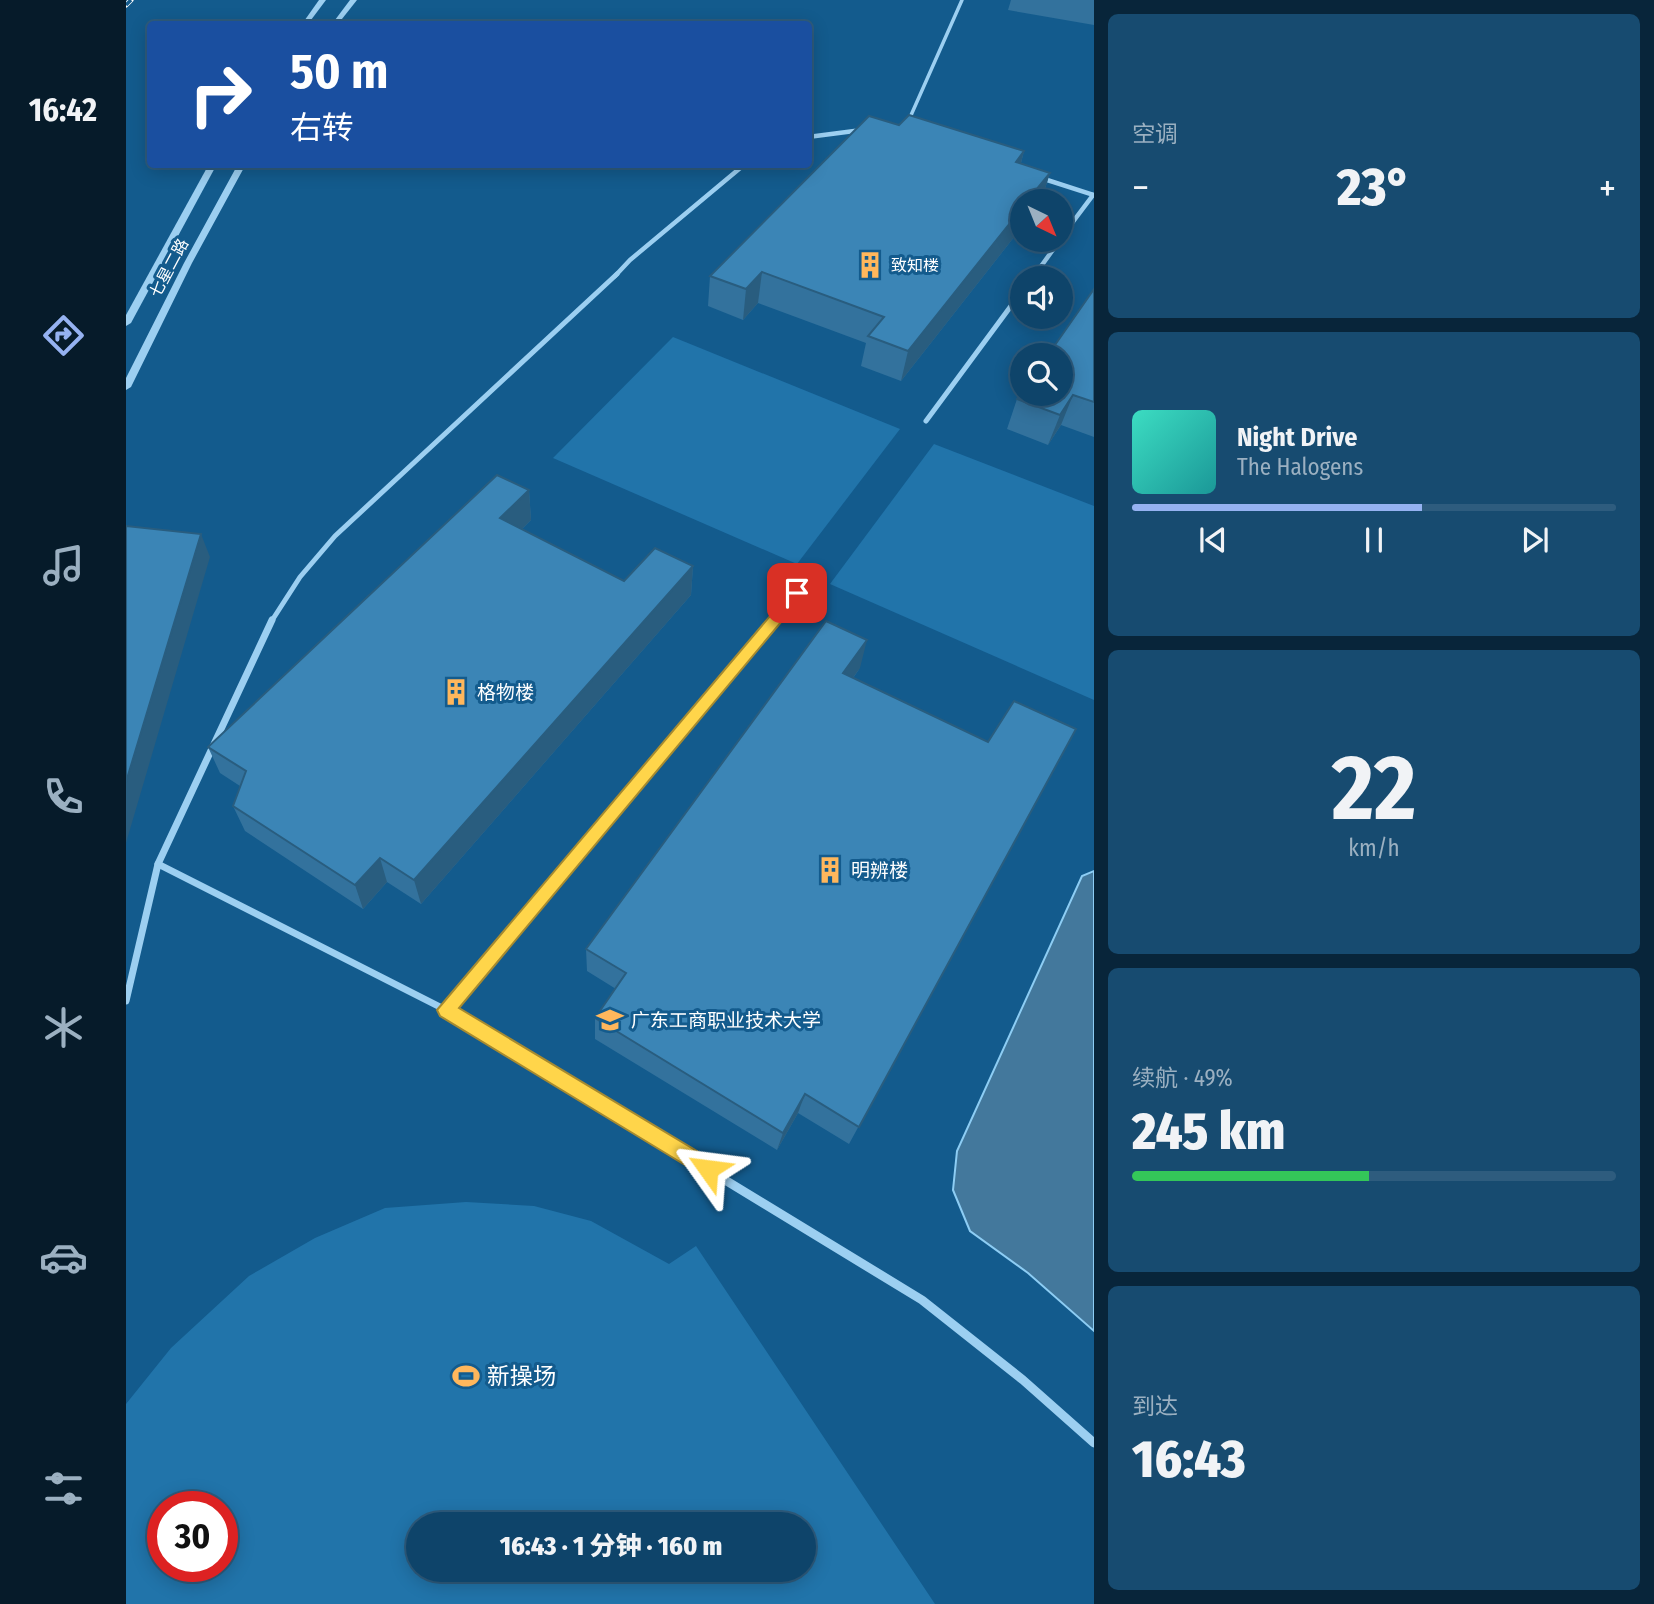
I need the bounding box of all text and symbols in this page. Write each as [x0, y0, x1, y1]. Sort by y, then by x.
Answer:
text: 50 m [290, 42, 388, 101]
icon: right [175, 49, 266, 140]
text: 16:42 [29, 91, 97, 129]
text: 右转 [290, 109, 354, 147]
text: 空调 [1132, 120, 1178, 148]
text: 23° [1337, 156, 1411, 219]
text: − [1132, 165, 1149, 211]
text: + [1599, 165, 1616, 211]
north arrow [1010, 189, 1073, 252]
map controls [1010, 189, 1073, 406]
street label: 七星二路 [146, 235, 192, 301]
building icon: 致知楼 [855, 250, 885, 280]
place label: 致知楼 [891, 256, 939, 275]
button: sound [1010, 266, 1073, 329]
icon: directions [39, 311, 88, 360]
button: search [1010, 343, 1073, 406]
text: Night Drive [1237, 422, 1357, 453]
text: The Halogens [1237, 453, 1363, 481]
icon: previous [1194, 521, 1232, 559]
icon: pause [1355, 521, 1393, 559]
icon: next [1516, 521, 1554, 559]
icon: music [39, 541, 88, 590]
pin [767, 563, 827, 623]
icon: arrive [778, 574, 816, 612]
building icon: 格物楼 [441, 677, 471, 707]
place label: 格物楼 [477, 681, 534, 704]
text: 22 [1332, 734, 1416, 843]
icon: phone [39, 772, 88, 821]
text: km/h [1348, 834, 1400, 862]
building icon: 明辨楼 [815, 855, 845, 885]
place label: 明辨楼 [851, 859, 908, 882]
icon: climate [39, 1003, 88, 1052]
school or university icon: 广东工商职业技术大学 [595, 1005, 625, 1035]
place label: 广东工商职业技术大学 [631, 1009, 821, 1032]
text: 续航 · 49% [1132, 1064, 1233, 1092]
text: 245 km [1132, 1100, 1285, 1163]
position arrow [671, 1132, 745, 1206]
icon: car [39, 1233, 88, 1282]
sports icon: 新操场 [451, 1361, 481, 1391]
place label: 新操场 [487, 1362, 556, 1390]
text: 到达 [1132, 1392, 1178, 1420]
text: 16:43 [1132, 1428, 1246, 1491]
icon: filters [39, 1464, 88, 1513]
speed limit sign: 30 [147, 1491, 238, 1582]
text: 16:43 · 1 分钟 · 160 m [500, 1531, 722, 1562]

